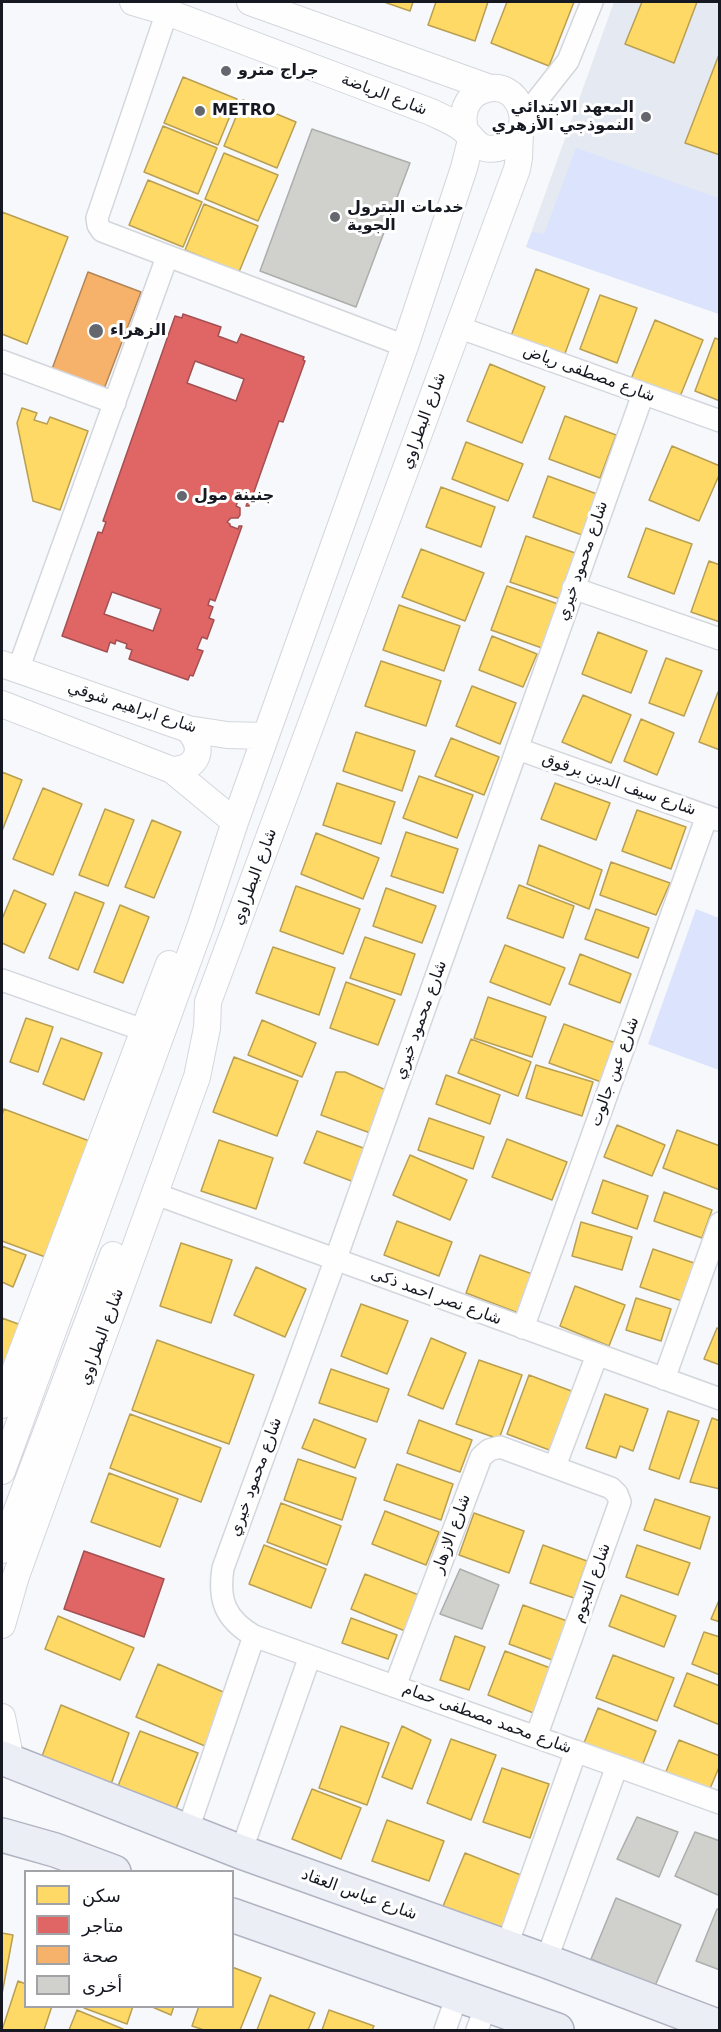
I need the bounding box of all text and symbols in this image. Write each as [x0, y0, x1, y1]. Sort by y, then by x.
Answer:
place label: جراج مترو [238, 61, 318, 81]
marker: جراج مترو [219, 64, 233, 78]
street label: شارع الرياضة [338, 70, 430, 120]
place label: المعهد الابتدائي النموذجي الأزهري [491, 98, 634, 136]
place label: METRO [212, 101, 276, 121]
marker: METRO [193, 104, 207, 118]
marker: المعهد الابتدائي النموذجي الأزهري [639, 110, 653, 124]
place label: خدمات البترول الجوية [347, 198, 464, 236]
marker: خدمات البترول الجوية [328, 210, 342, 224]
place label: الزهراء [110, 321, 166, 341]
marker: الزهراء [87, 322, 105, 340]
street label: شارع مصطفى رياض [520, 341, 658, 407]
street label: شارع البطراوي [398, 370, 450, 472]
place label: جنينة مول [194, 486, 274, 506]
marker: جنينة مول [175, 489, 189, 503]
street label: شارع محمود خيري [554, 499, 612, 623]
street label: شارع ابراهيم شوقي [65, 678, 199, 738]
street label: شارع سيف الدين برقوق [539, 750, 699, 820]
street label: شارع البطراوي [229, 826, 281, 928]
street label: شارع محمود خيري [391, 958, 451, 1082]
street label: شارع عين جالوت [586, 1015, 644, 1129]
street label: شارع نصر احمد ذكى [368, 1264, 504, 1330]
street label: شارع البطراوي [76, 1286, 128, 1388]
street label: شارع محمود خيري [226, 1415, 286, 1539]
street label: شارع الازهار [429, 1492, 475, 1576]
street label: شارع النجوم [569, 1541, 615, 1625]
street label: شارع محمد مصطفى حمام [400, 1679, 574, 1759]
street label: شارع عباس العقاد [299, 1865, 419, 1925]
legend [24, 1870, 234, 2008]
text: سكن [82, 1885, 121, 1906]
text: متاجر [82, 1915, 124, 1936]
text: صحة [82, 1945, 119, 1966]
text: أخرى [82, 1975, 122, 1996]

